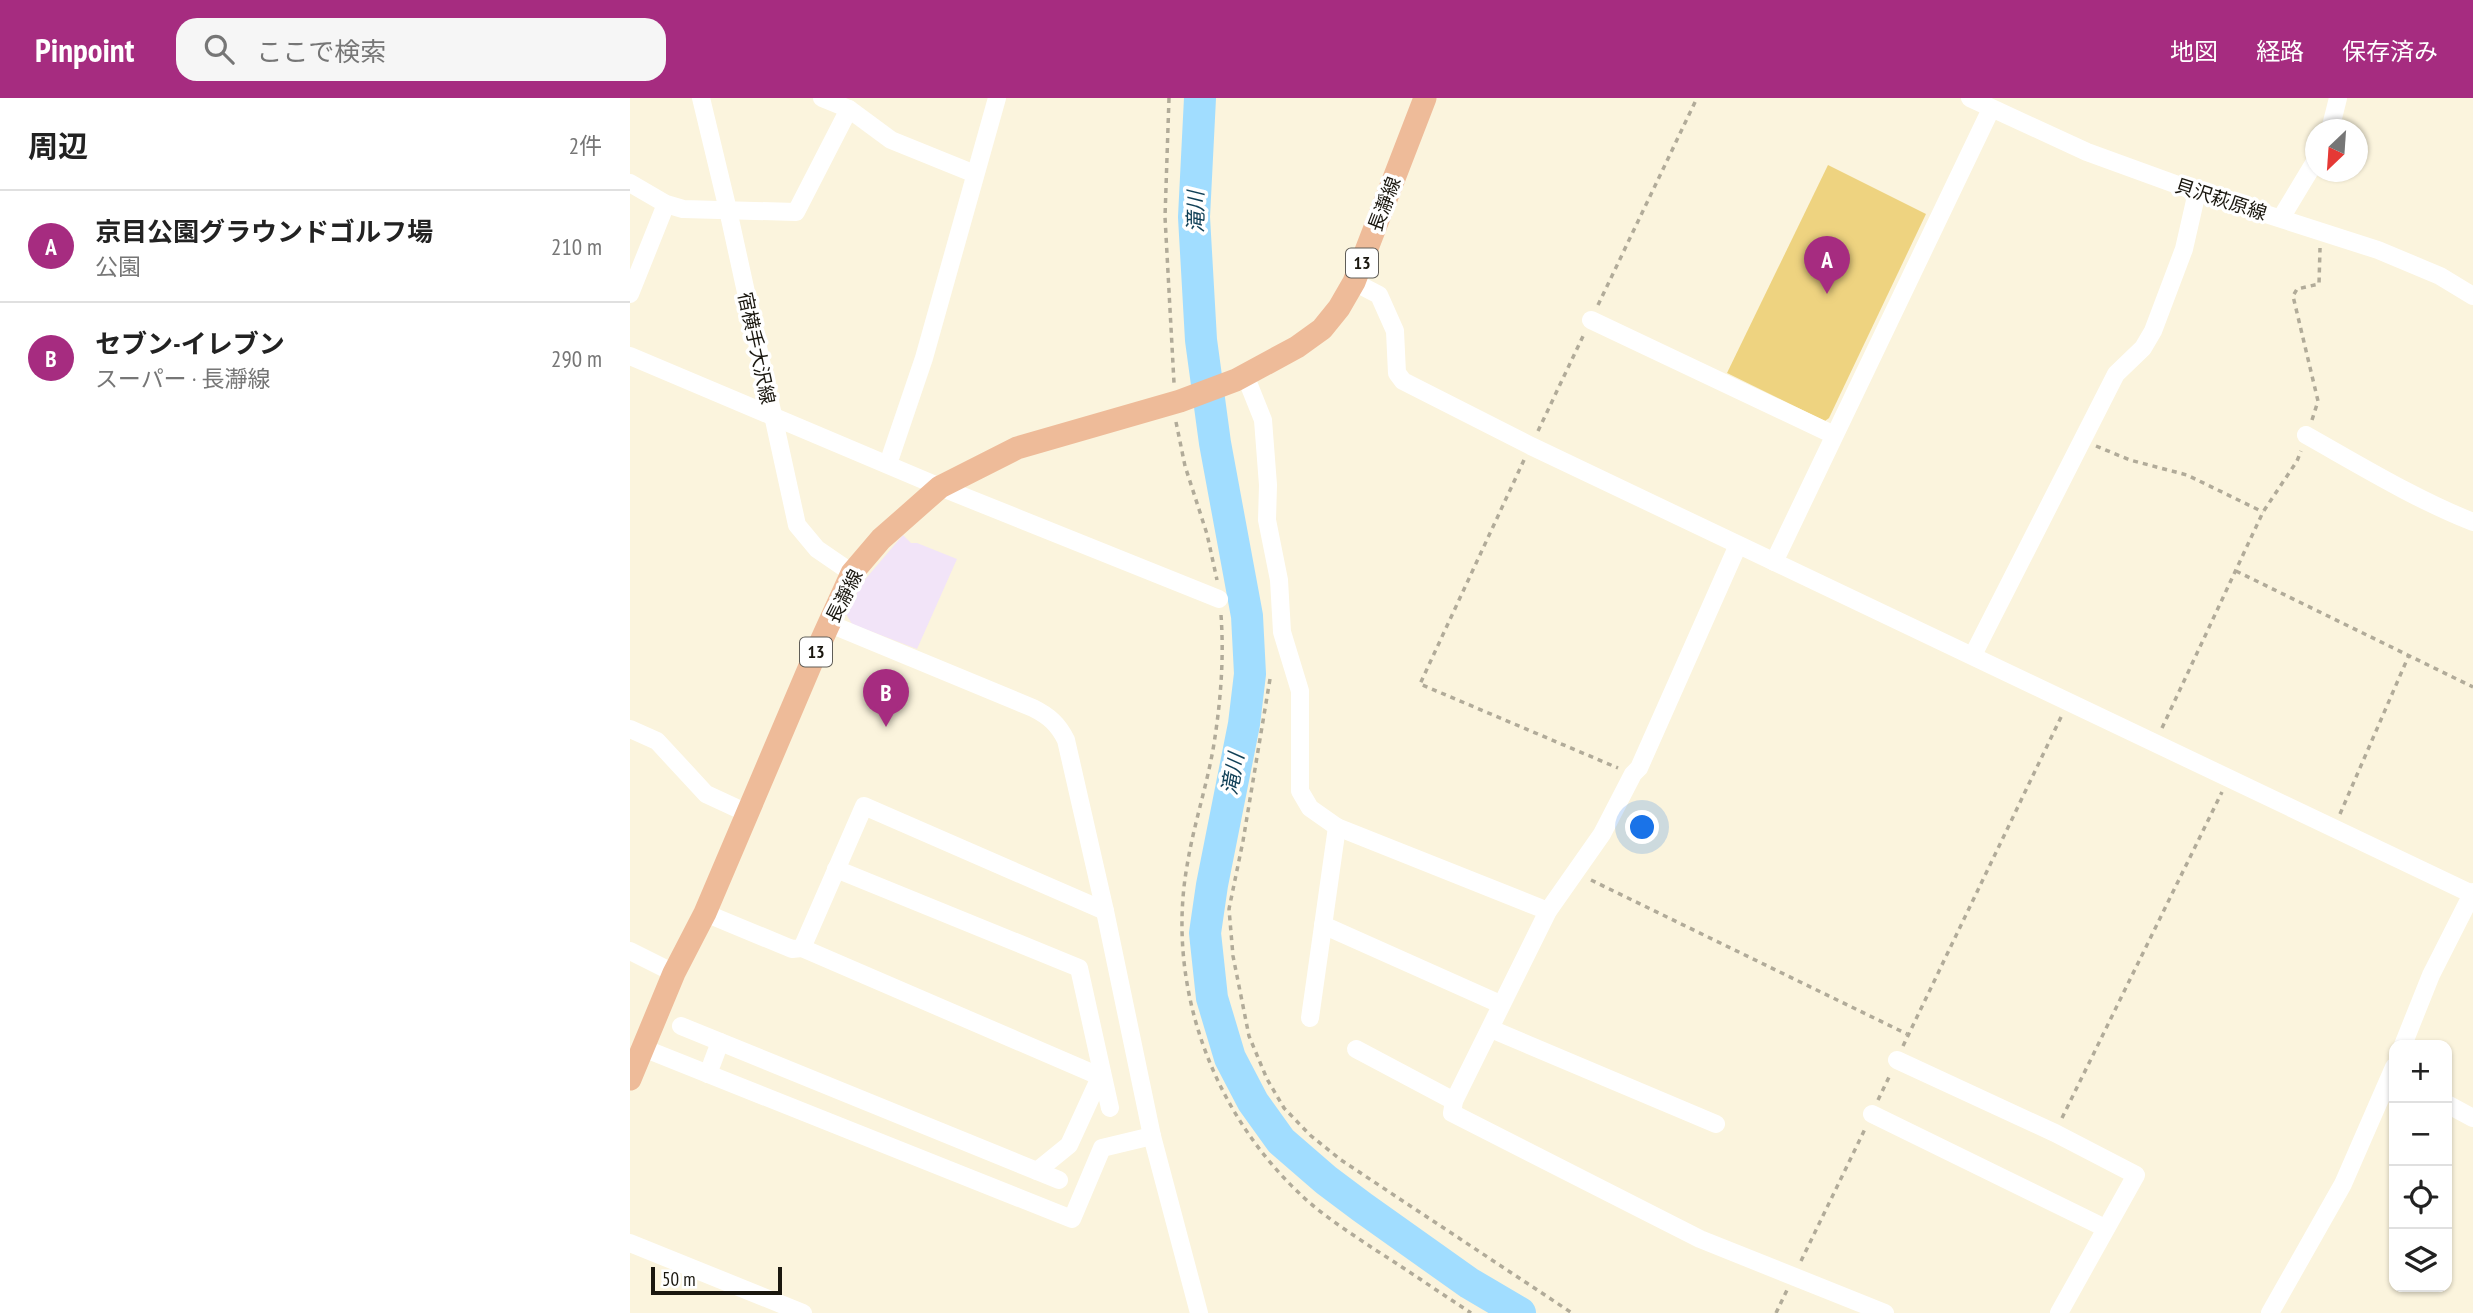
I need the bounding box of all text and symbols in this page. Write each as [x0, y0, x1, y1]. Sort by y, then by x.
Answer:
search box [176, 18, 666, 81]
text: Pinpoint [35, 28, 134, 71]
icon: search [200, 30, 238, 68]
text: ここで検索 [256, 35, 386, 68]
text: 地図 [2170, 36, 2218, 67]
text: 経路 [2256, 36, 2304, 67]
text: 保存済み [2342, 36, 2438, 67]
north arrow [2305, 119, 2368, 182]
text: 周辺 [28, 126, 88, 165]
text: 2件 [569, 131, 602, 160]
street label: 長瀞線 [1363, 173, 1405, 235]
street label: 貝沢萩原線 [2172, 173, 2270, 225]
water label: 滝川 [1182, 189, 1209, 233]
text: 京目公園グラウンドゴルフ場 [95, 215, 433, 248]
text: A [45, 232, 57, 261]
text: 210 m [551, 232, 602, 261]
pin: A [1804, 236, 1850, 294]
road number: 13 [1346, 248, 1378, 278]
text: 公園 [95, 252, 141, 281]
street label: 宿横手大沢線 [733, 290, 781, 406]
text: セブン-イレブン [95, 327, 285, 360]
text: B [45, 344, 57, 373]
text: 290 m [551, 344, 602, 373]
text: スーパー · 長瀞線 [95, 364, 270, 393]
street label: 長瀞線 [820, 565, 868, 627]
road number: 13 [800, 638, 832, 666]
pin: B [863, 669, 909, 727]
water label: 滝川 [1216, 749, 1250, 797]
your location [1625, 810, 1659, 844]
map controls [2389, 1040, 2452, 1292]
button: + [2389, 1040, 2452, 1103]
button: − [2389, 1103, 2452, 1166]
button: locate [2389, 1166, 2452, 1229]
button: layers [2389, 1229, 2452, 1292]
scale bar [651, 1264, 782, 1296]
text: 50 m [662, 1267, 696, 1291]

